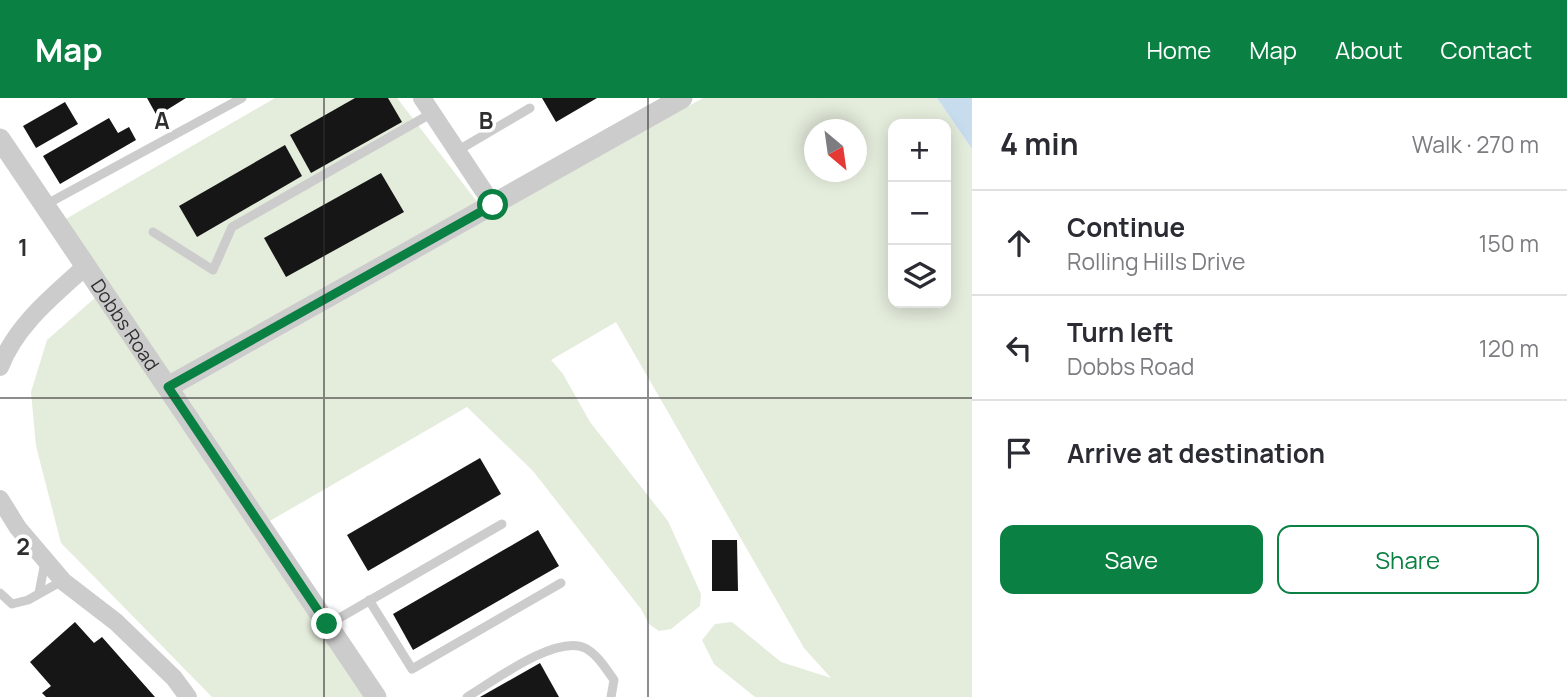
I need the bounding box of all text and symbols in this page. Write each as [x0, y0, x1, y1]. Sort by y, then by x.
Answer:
text: Map [35, 27, 103, 72]
text: Home [1146, 33, 1211, 66]
text: Map [1249, 33, 1297, 66]
text: About [1335, 33, 1403, 66]
text: Contact [1441, 33, 1532, 66]
text: A [154, 104, 170, 136]
text: B [479, 104, 493, 136]
north arrow [804, 119, 867, 182]
map controls [888, 119, 951, 308]
button: + [888, 119, 951, 182]
text: 4 min [1000, 123, 1078, 164]
text: Walk · 270 m [1412, 128, 1539, 160]
button: − [888, 182, 951, 245]
route start [477, 189, 508, 220]
text: Continue [1067, 209, 1185, 245]
icon: ahead [1000, 224, 1038, 262]
text: 150 m [1479, 227, 1539, 259]
text: 1 [18, 231, 28, 263]
button: layers [888, 245, 951, 308]
text: Rolling Hills Drive [1067, 245, 1245, 277]
street label: Dobbs Road [85, 274, 165, 376]
text: Turn left [1067, 314, 1174, 350]
icon: left [1000, 329, 1038, 367]
text: 120 m [1479, 332, 1539, 364]
text: Dobbs Road [1067, 350, 1194, 382]
icon: arrive [1000, 434, 1038, 472]
text: Arrive at destination [1067, 435, 1325, 471]
button: Save [1000, 525, 1263, 594]
button: Share [1277, 525, 1539, 594]
text: 2 [16, 530, 30, 562]
route end [311, 608, 342, 639]

